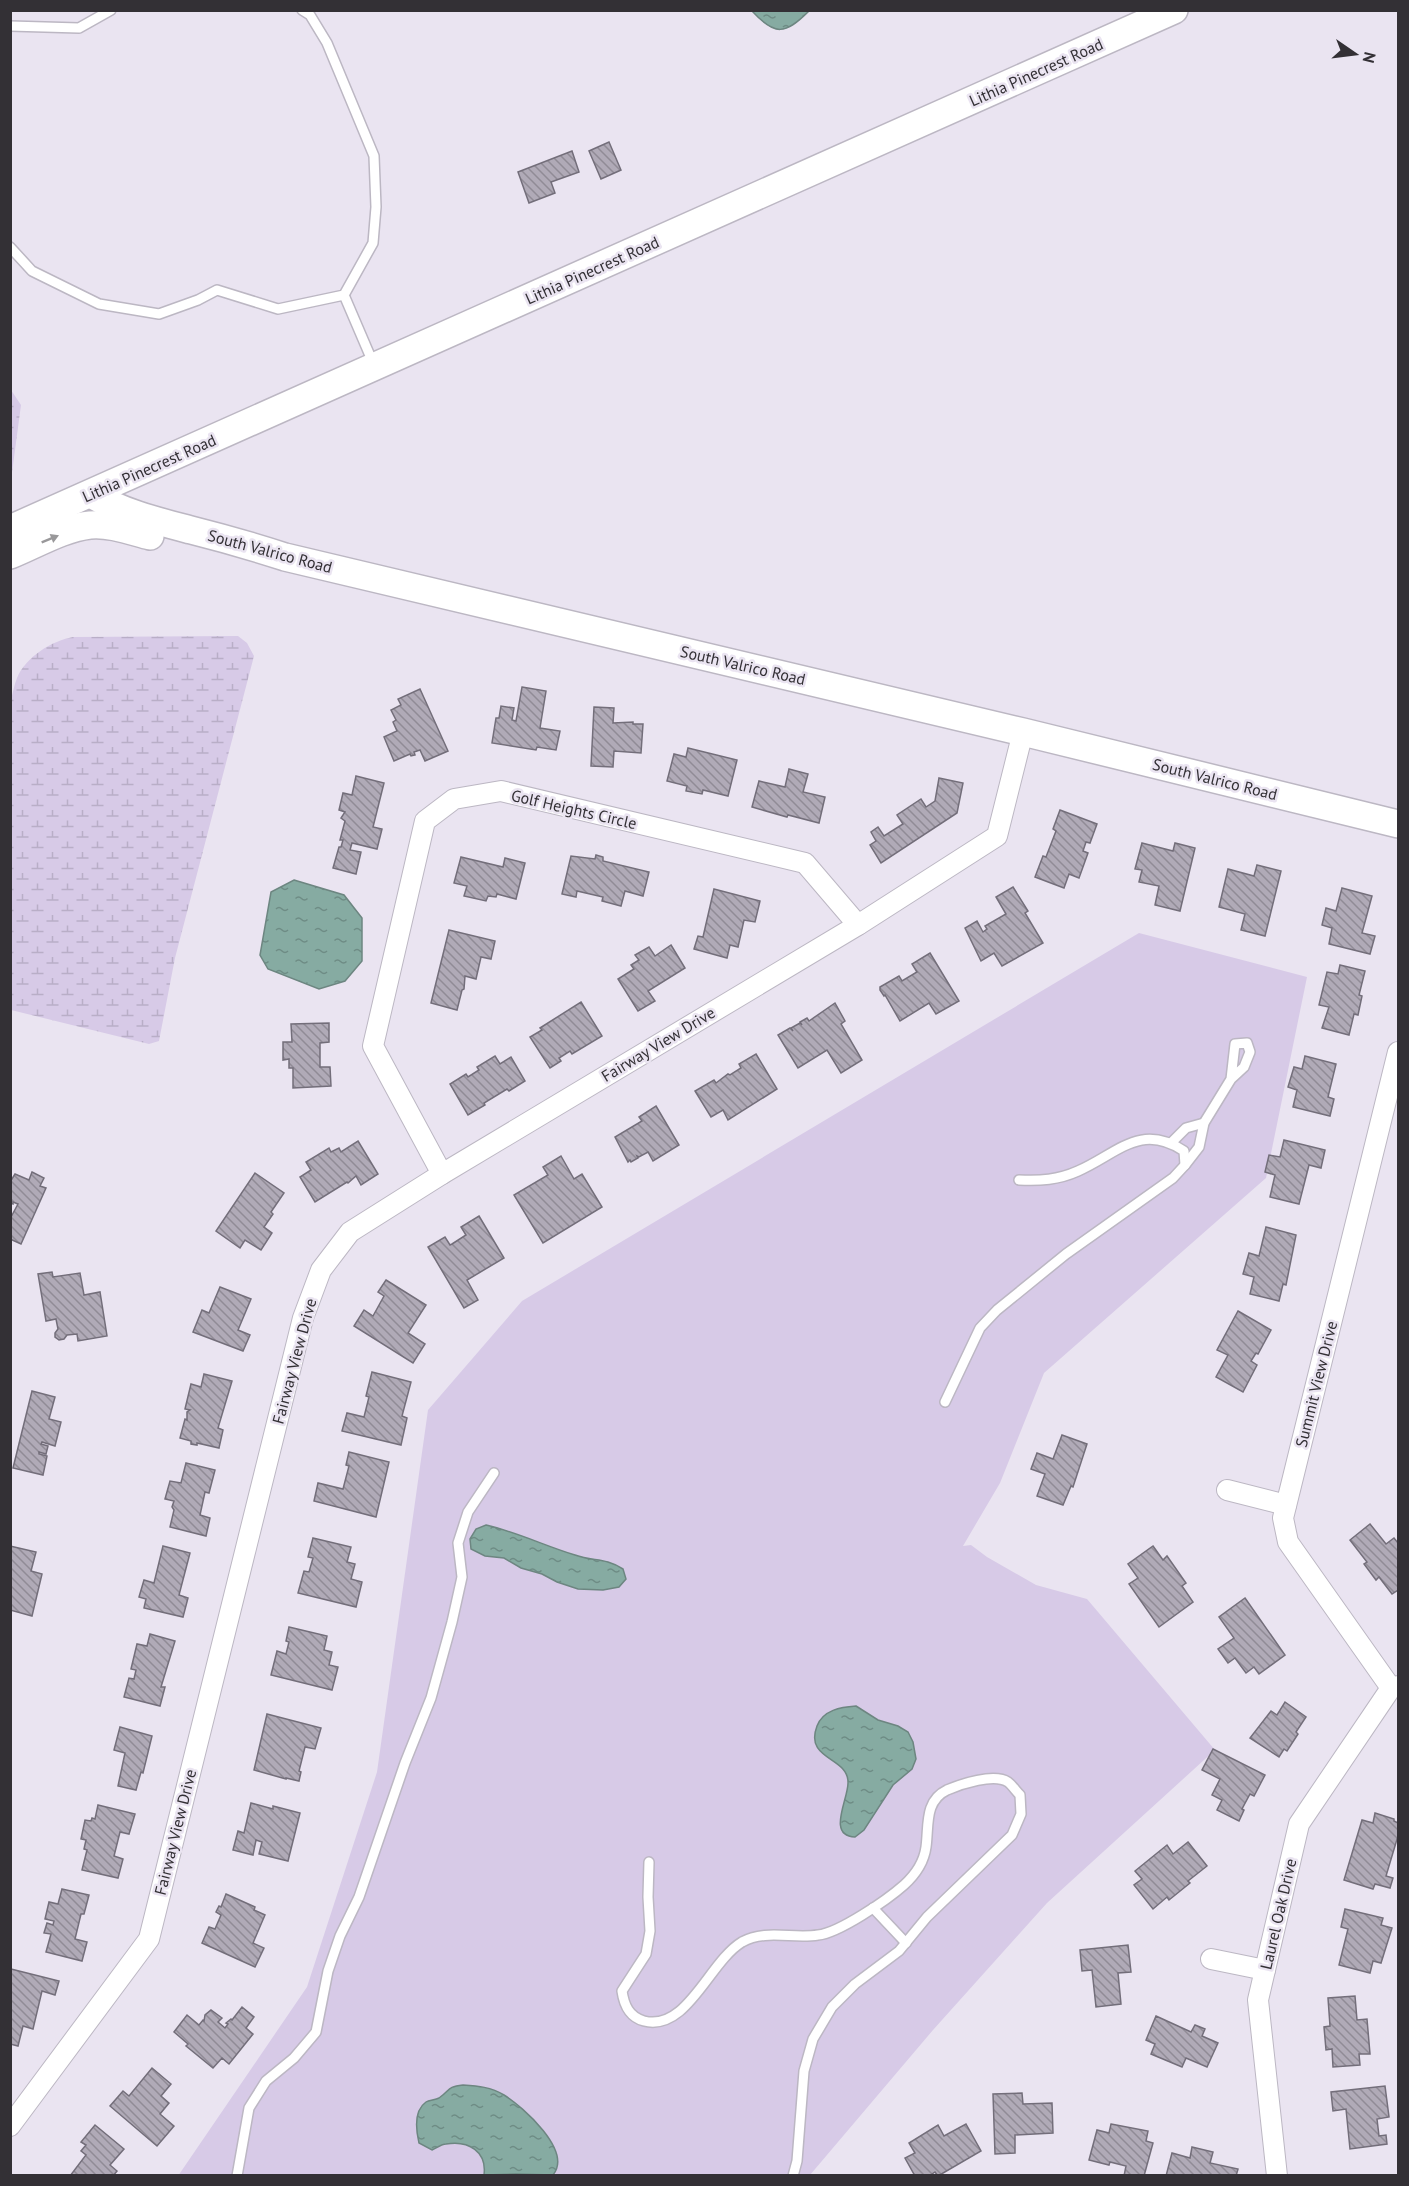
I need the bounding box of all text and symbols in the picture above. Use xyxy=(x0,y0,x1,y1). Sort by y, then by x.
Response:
north arrow xyxy=(1325,24,1385,84)
street label: Lithia Pinecrest Road xyxy=(966,34,1106,110)
text: N xyxy=(1359,50,1381,65)
street label: Lithia Pinecrest Road xyxy=(522,232,662,308)
street label: Lithia Pinecrest Road xyxy=(79,430,219,506)
street label: South Valrico Road xyxy=(206,525,334,577)
one-way arrow xyxy=(41,534,59,544)
street label: South Valrico Road xyxy=(678,641,808,689)
street label: South Valrico Road xyxy=(1151,754,1279,804)
street label: Golf Heights Circle xyxy=(509,785,639,833)
street label: Fairway View Drive xyxy=(598,1002,718,1086)
street label: Fairway View Drive xyxy=(268,1296,320,1426)
street label: Summit View Drive xyxy=(1291,1319,1341,1449)
street label: Fairway View Drive xyxy=(150,1767,200,1897)
street label: Laurel Oak Drive xyxy=(1256,1857,1300,1971)

